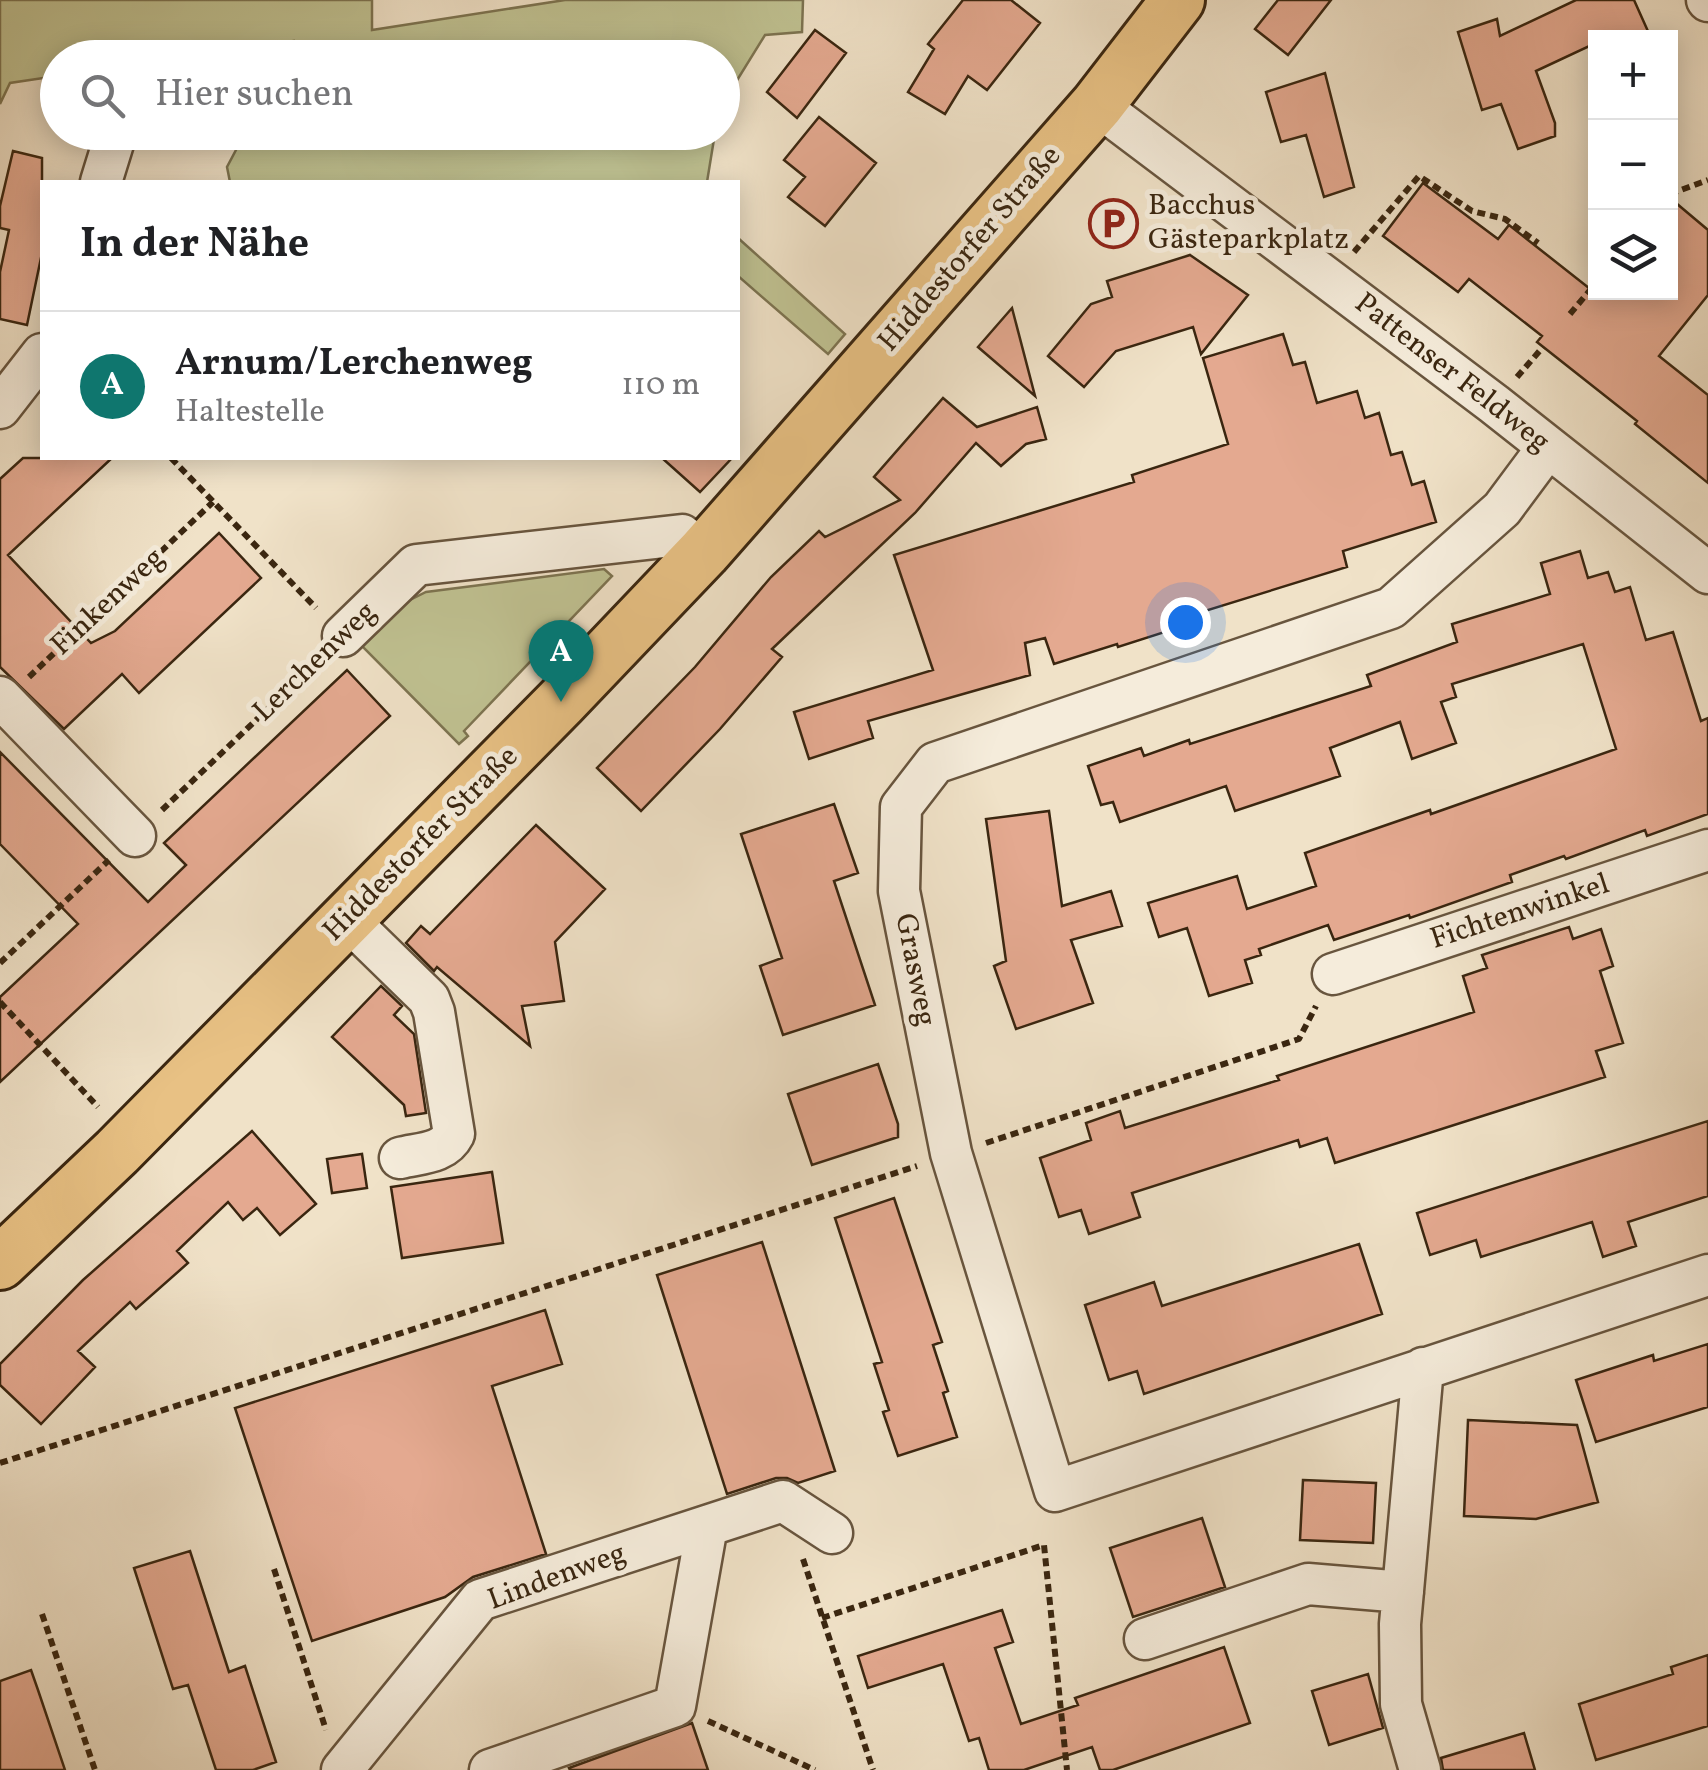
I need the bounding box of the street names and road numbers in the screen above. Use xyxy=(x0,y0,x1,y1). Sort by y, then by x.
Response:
street label: Hiddestorfer Straße xyxy=(869,137,1071,361)
street label: Pattenser Feldweg xyxy=(1345,283,1559,463)
street label: Finkenweg xyxy=(42,538,174,666)
street label: Lerchenweg xyxy=(244,592,386,732)
street label: Hiddestorfer Straße xyxy=(314,737,528,951)
street label: Fichtenwinkel xyxy=(1425,863,1615,961)
street label: Grasweg xyxy=(883,910,947,1030)
street label: Lindenweg xyxy=(482,1533,632,1621)

